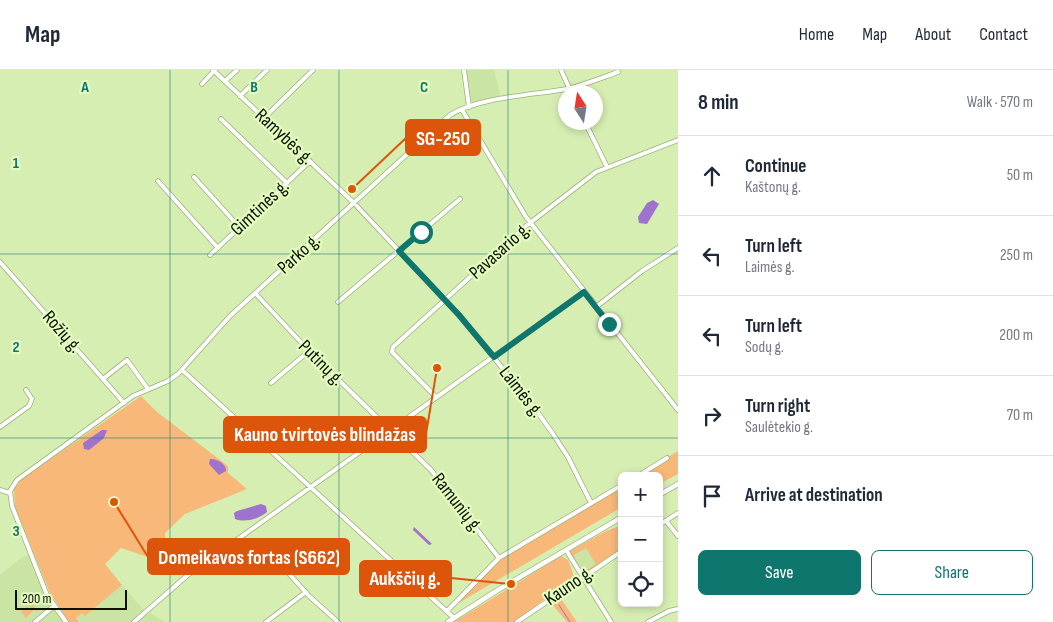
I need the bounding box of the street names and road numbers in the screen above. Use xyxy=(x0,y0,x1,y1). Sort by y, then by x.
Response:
street label: Ramybės g. xyxy=(250,104,318,170)
street label: Gimtinės g. xyxy=(226,175,294,241)
street label: Pavasario g. xyxy=(465,218,535,284)
street label: Parko g. xyxy=(273,229,325,279)
street label: Rožių g. xyxy=(37,306,87,358)
street label: Putinų g. xyxy=(293,335,349,391)
street label: Laimės g. xyxy=(494,362,548,422)
street label: Ramunių g. xyxy=(426,468,488,538)
street label: Kauno g. xyxy=(540,561,598,611)

